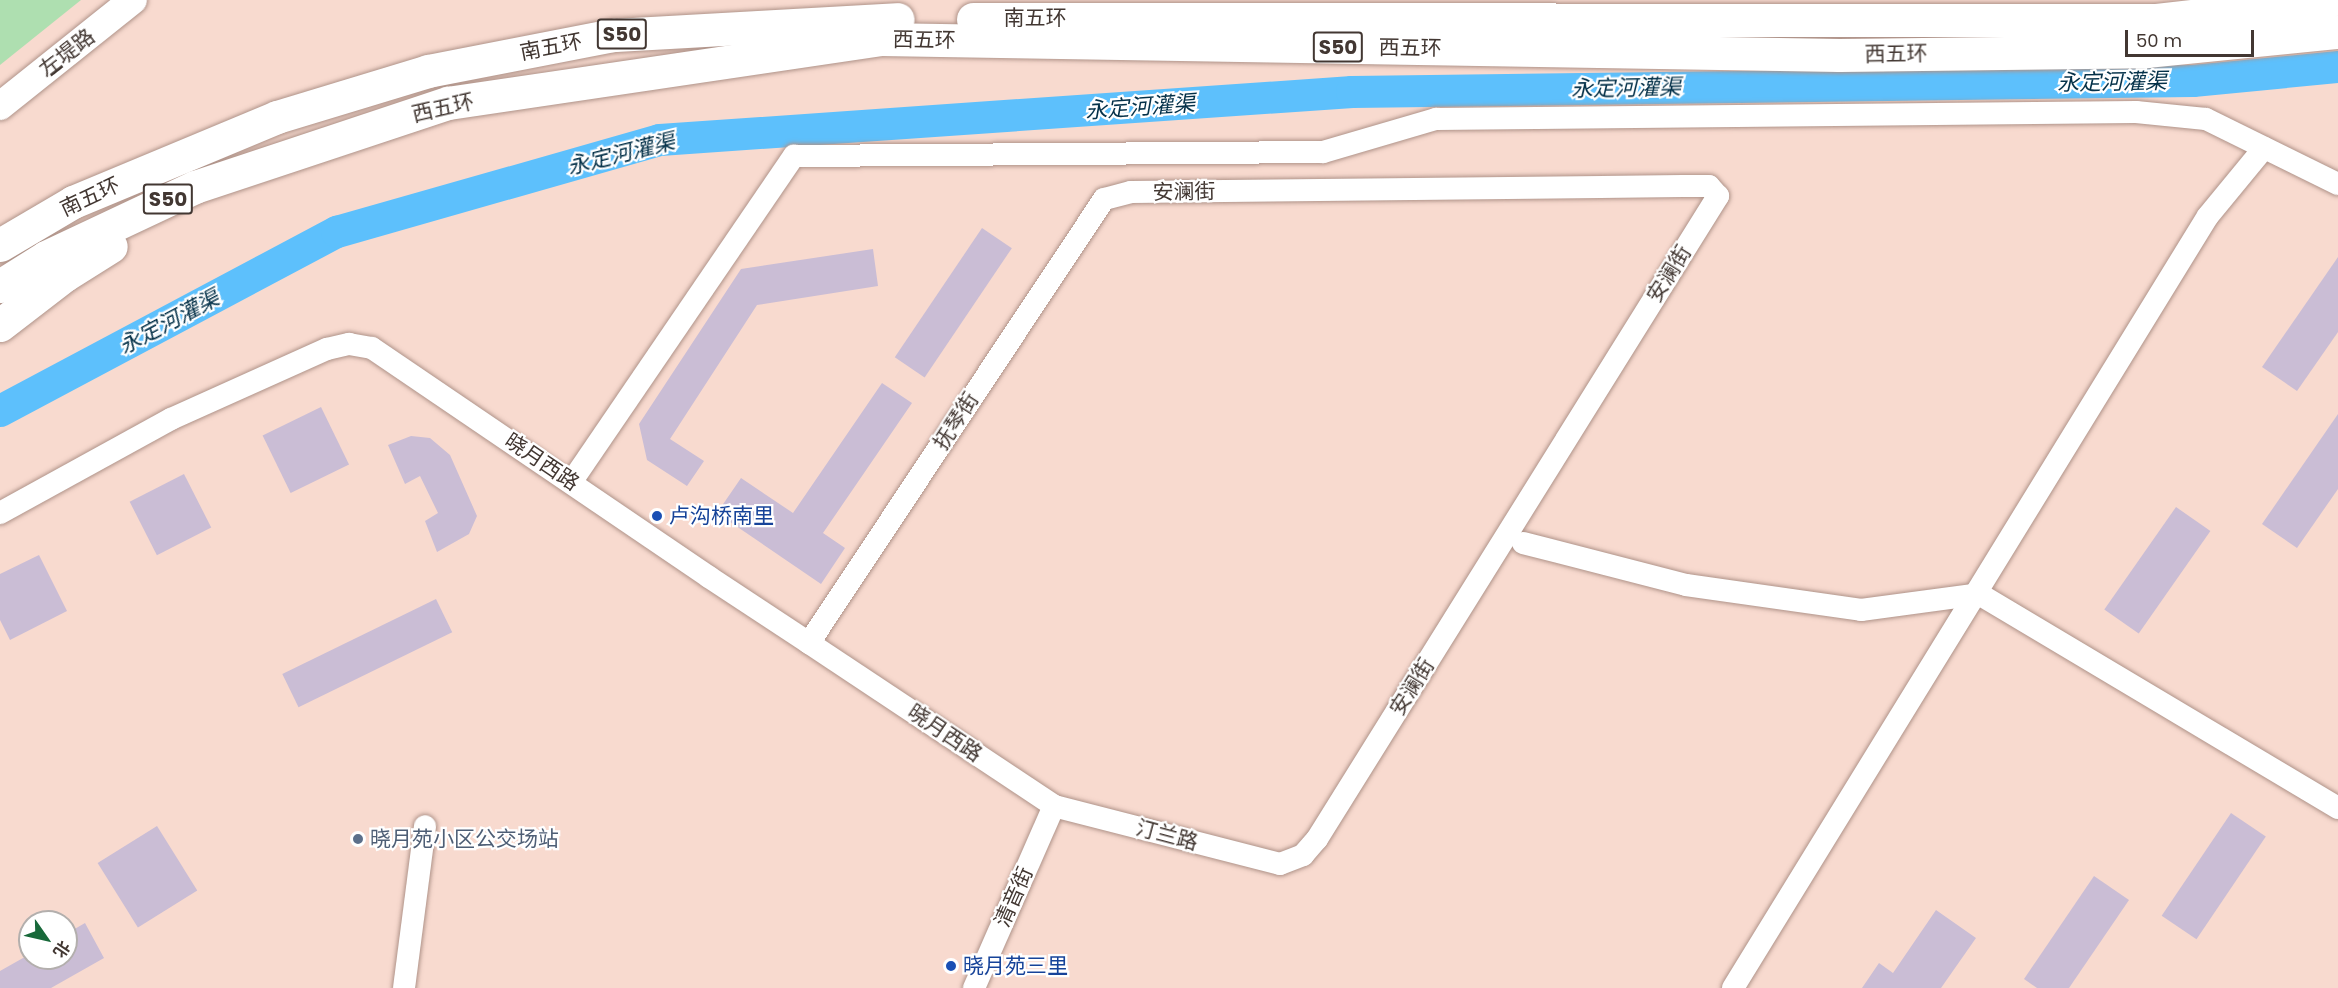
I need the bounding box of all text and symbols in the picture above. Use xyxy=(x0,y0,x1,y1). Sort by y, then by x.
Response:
street label: 南五环 xyxy=(1004,5,1066,31)
road number: S50 xyxy=(596,17,648,51)
scale bar xyxy=(2128,18,2257,56)
street label: 左堤路 xyxy=(34,24,100,82)
street label: 西五环 xyxy=(892,27,956,53)
text: 50 m xyxy=(2136,28,2182,53)
street label: 南五环 xyxy=(518,29,584,65)
road number: S50 xyxy=(1312,30,1364,64)
street label: 西五环 xyxy=(1378,35,1442,61)
street label: 西五环 xyxy=(1864,41,1928,67)
water label: 永定河灌渠 xyxy=(2057,68,2167,96)
water label: 永定河灌渠 xyxy=(1571,74,1681,102)
street label: 西五环 xyxy=(409,89,477,127)
water label: 永定河灌渠 xyxy=(1084,90,1196,124)
water label: 永定河灌渠 xyxy=(564,128,678,180)
street label: 南五环 xyxy=(56,172,124,222)
street label: 安澜街 xyxy=(1152,179,1216,205)
road number: S50 xyxy=(142,182,194,216)
street label: 安澜街 xyxy=(1642,241,1696,307)
water label: 永定河灌渠 xyxy=(114,285,224,359)
street label: 抚琴街 xyxy=(928,388,984,454)
street label: 晓月西路 xyxy=(500,428,584,496)
place label: 卢沟桥南里 xyxy=(669,503,774,529)
marker: 卢沟桥南里 xyxy=(650,509,664,523)
street label: 安澜街 xyxy=(1385,654,1439,720)
street label: 晓月西路 xyxy=(903,699,987,767)
street label: 汀兰路 xyxy=(1133,815,1201,855)
place label: 晓月苑小区公交场站 xyxy=(370,826,559,852)
marker: 晓月苑小区公交场站 xyxy=(351,832,365,846)
street label: 清音街 xyxy=(990,863,1038,931)
north arrow xyxy=(18,910,78,970)
text: 北 xyxy=(48,936,76,962)
place label: 晓月苑三里 xyxy=(963,953,1068,979)
marker: 晓月苑三里 xyxy=(944,959,958,973)

